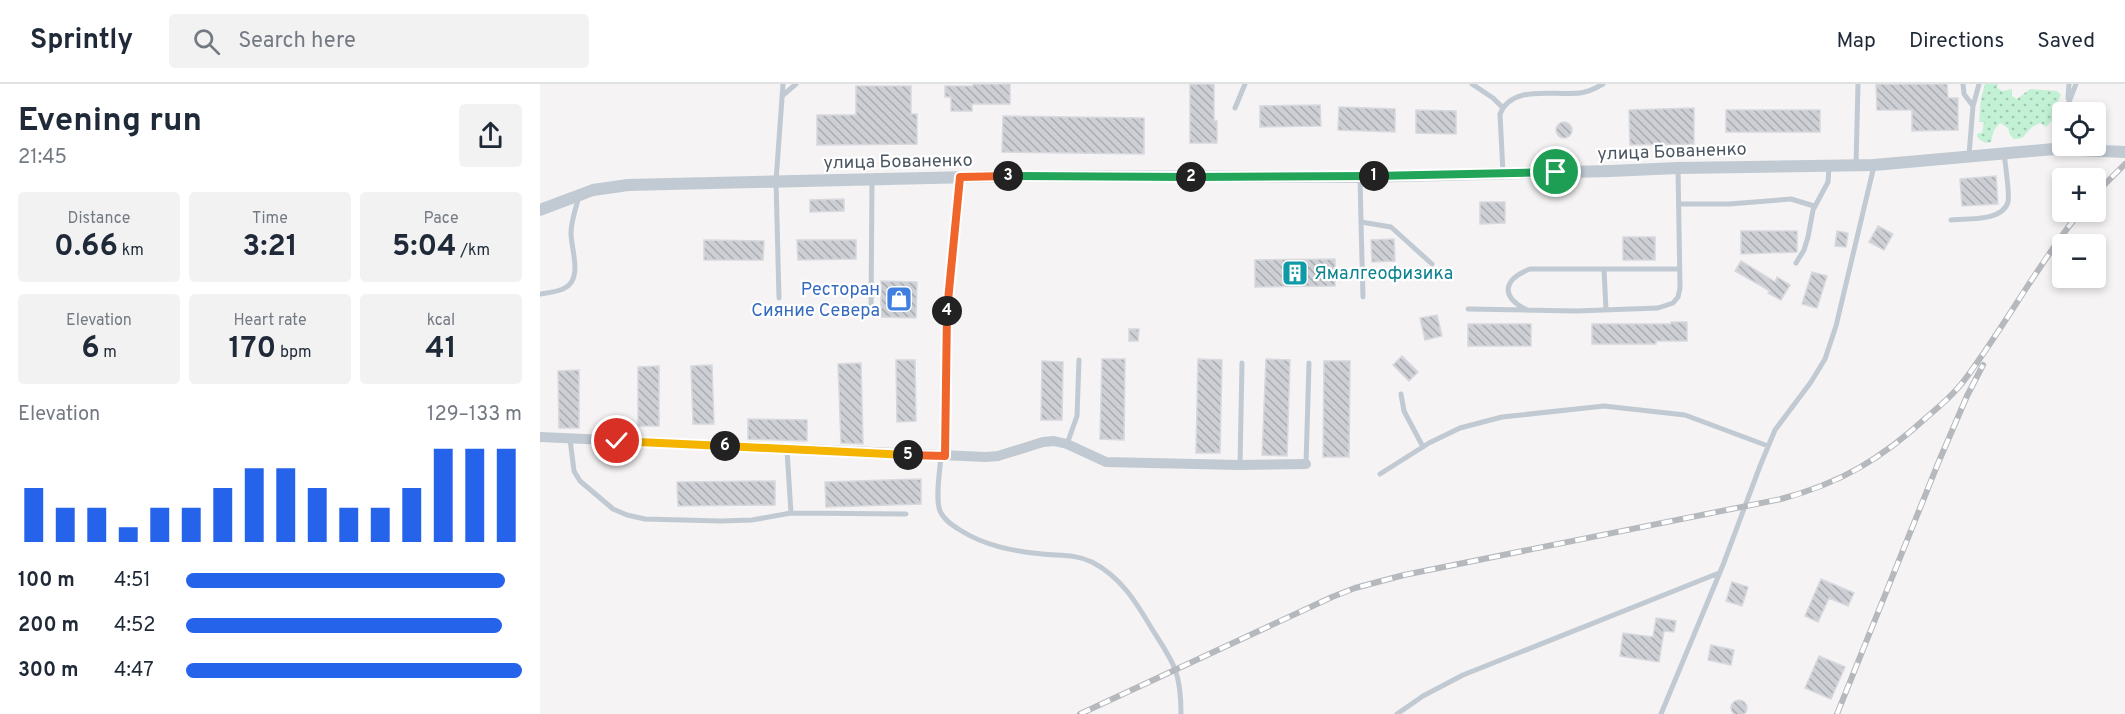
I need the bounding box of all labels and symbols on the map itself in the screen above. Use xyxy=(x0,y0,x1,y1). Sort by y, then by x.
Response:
street label: улица Бованенко xyxy=(1597,138,1747,167)
pin xyxy=(1530,146,1581,197)
street label: улица Бованенко xyxy=(823,150,973,175)
pin: 3 xyxy=(993,161,1023,191)
pin: 1 xyxy=(1359,161,1389,191)
pin: 2 xyxy=(1176,162,1206,192)
building icon: Ямалгеофизика xyxy=(1280,258,1310,288)
place label: Ямалгеофизика xyxy=(1314,263,1453,286)
place label: Ресторан Сияние Севера xyxy=(751,279,880,323)
shop icon: Ресторан Сияние Севера xyxy=(884,284,914,314)
pin: 4 xyxy=(932,296,962,326)
pin xyxy=(591,415,642,466)
pin: 6 xyxy=(710,431,740,461)
pin: 5 xyxy=(893,440,923,470)

